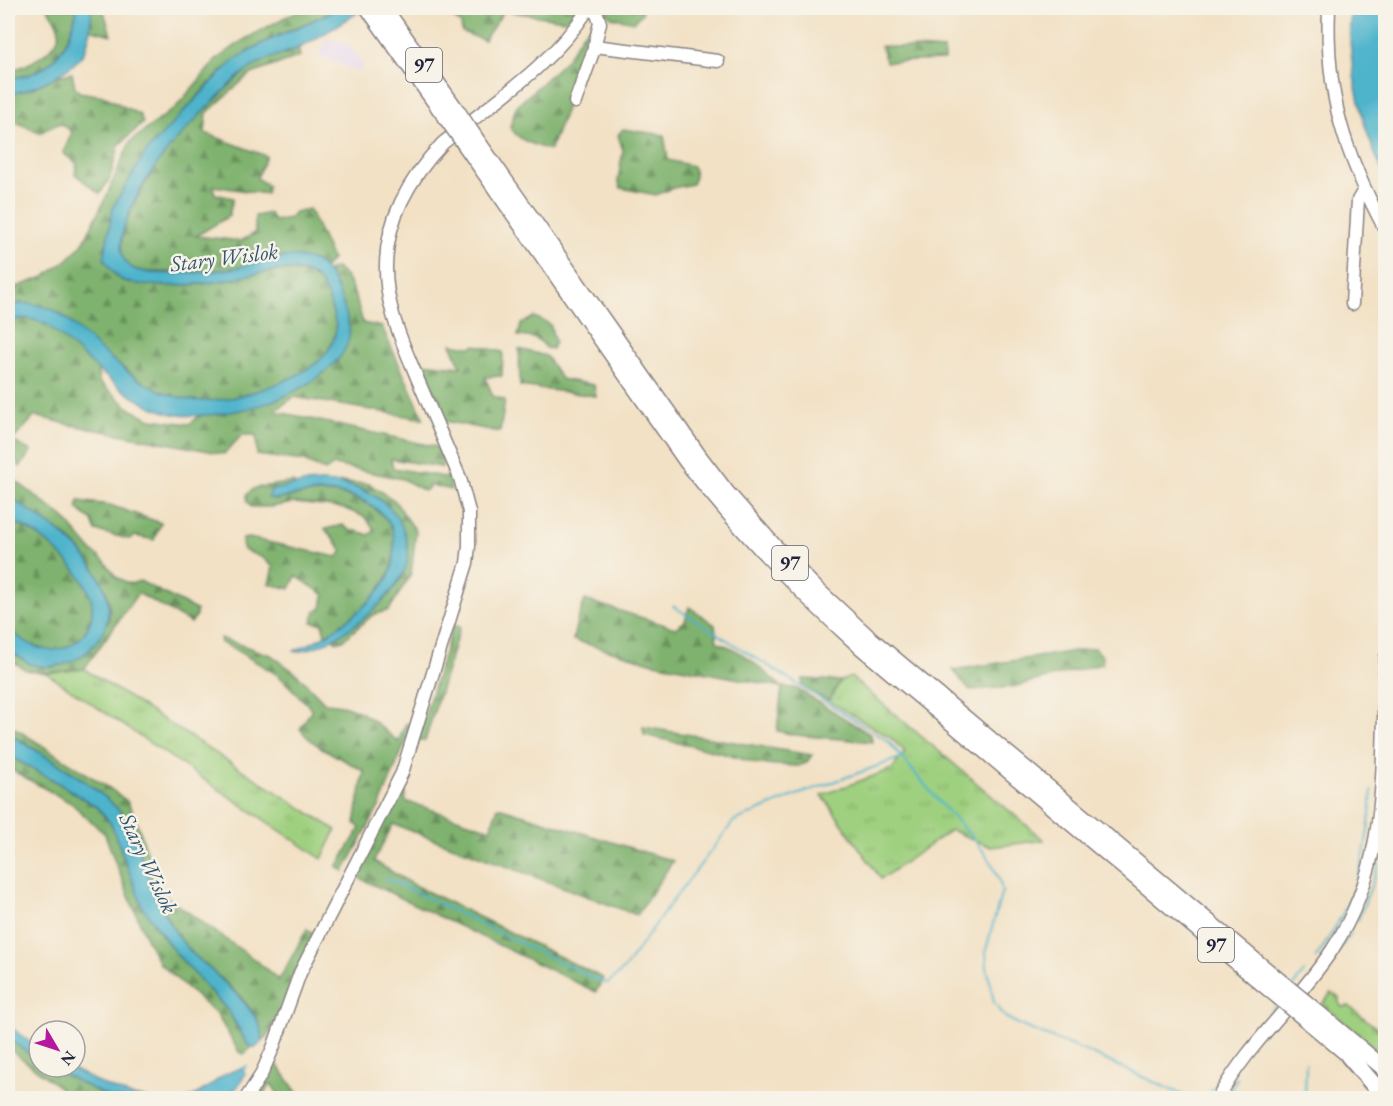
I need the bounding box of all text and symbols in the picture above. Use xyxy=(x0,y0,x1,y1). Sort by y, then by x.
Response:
road number: 97 xyxy=(406,48,442,82)
water label: Stary Wislok xyxy=(168,237,279,279)
road number: 97 xyxy=(772,546,808,580)
water label: Stary Wislok xyxy=(112,807,185,918)
road number: 97 xyxy=(1198,928,1234,962)
north arrow xyxy=(27,1019,87,1079)
text: N xyxy=(56,1046,81,1070)

